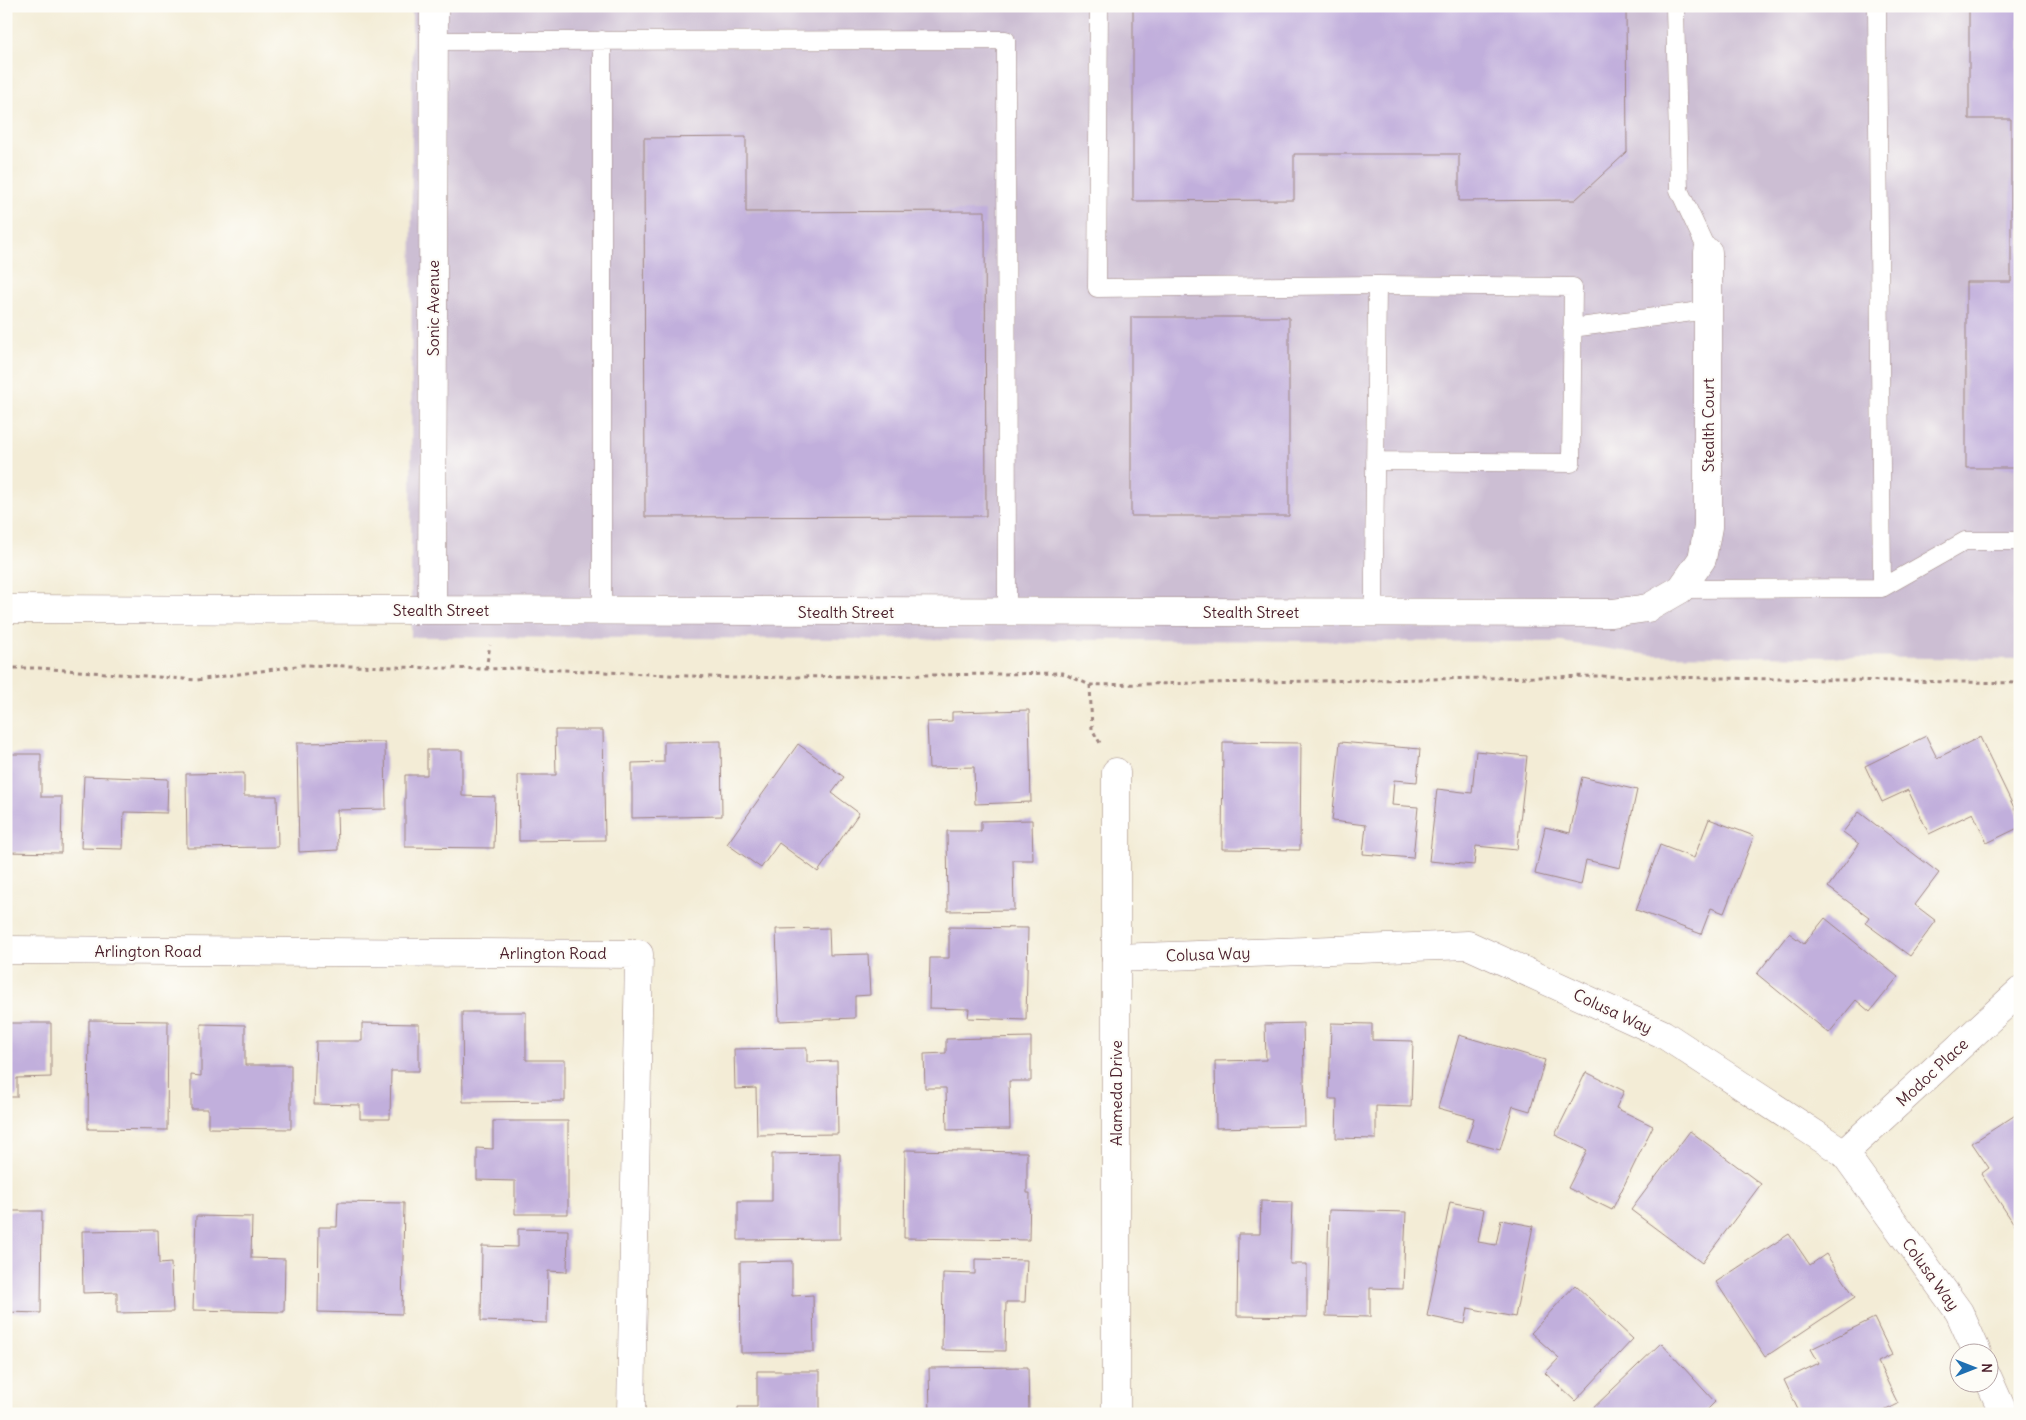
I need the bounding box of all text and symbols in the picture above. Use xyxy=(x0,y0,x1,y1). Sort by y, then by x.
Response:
street label: Sonic Avenue xyxy=(423,260,443,356)
street label: Stealth Court xyxy=(1698,377,1718,472)
street label: Stealth Street xyxy=(393,600,490,620)
street label: Stealth Street xyxy=(798,602,895,622)
street label: Stealth Street xyxy=(1203,602,1300,622)
street label: Arlington Road xyxy=(94,941,202,961)
street label: Arlington Road xyxy=(499,943,607,963)
street label: Colusa Way xyxy=(1165,943,1251,965)
street label: Colusa Way xyxy=(1570,984,1656,1038)
street label: Modoc Place xyxy=(1892,1034,1972,1110)
street label: Alameda Drive xyxy=(1106,1040,1126,1146)
street label: Colusa Way xyxy=(1898,1234,1964,1314)
north arrow xyxy=(1948,1342,1998,1392)
text: N xyxy=(1978,1363,1996,1373)

